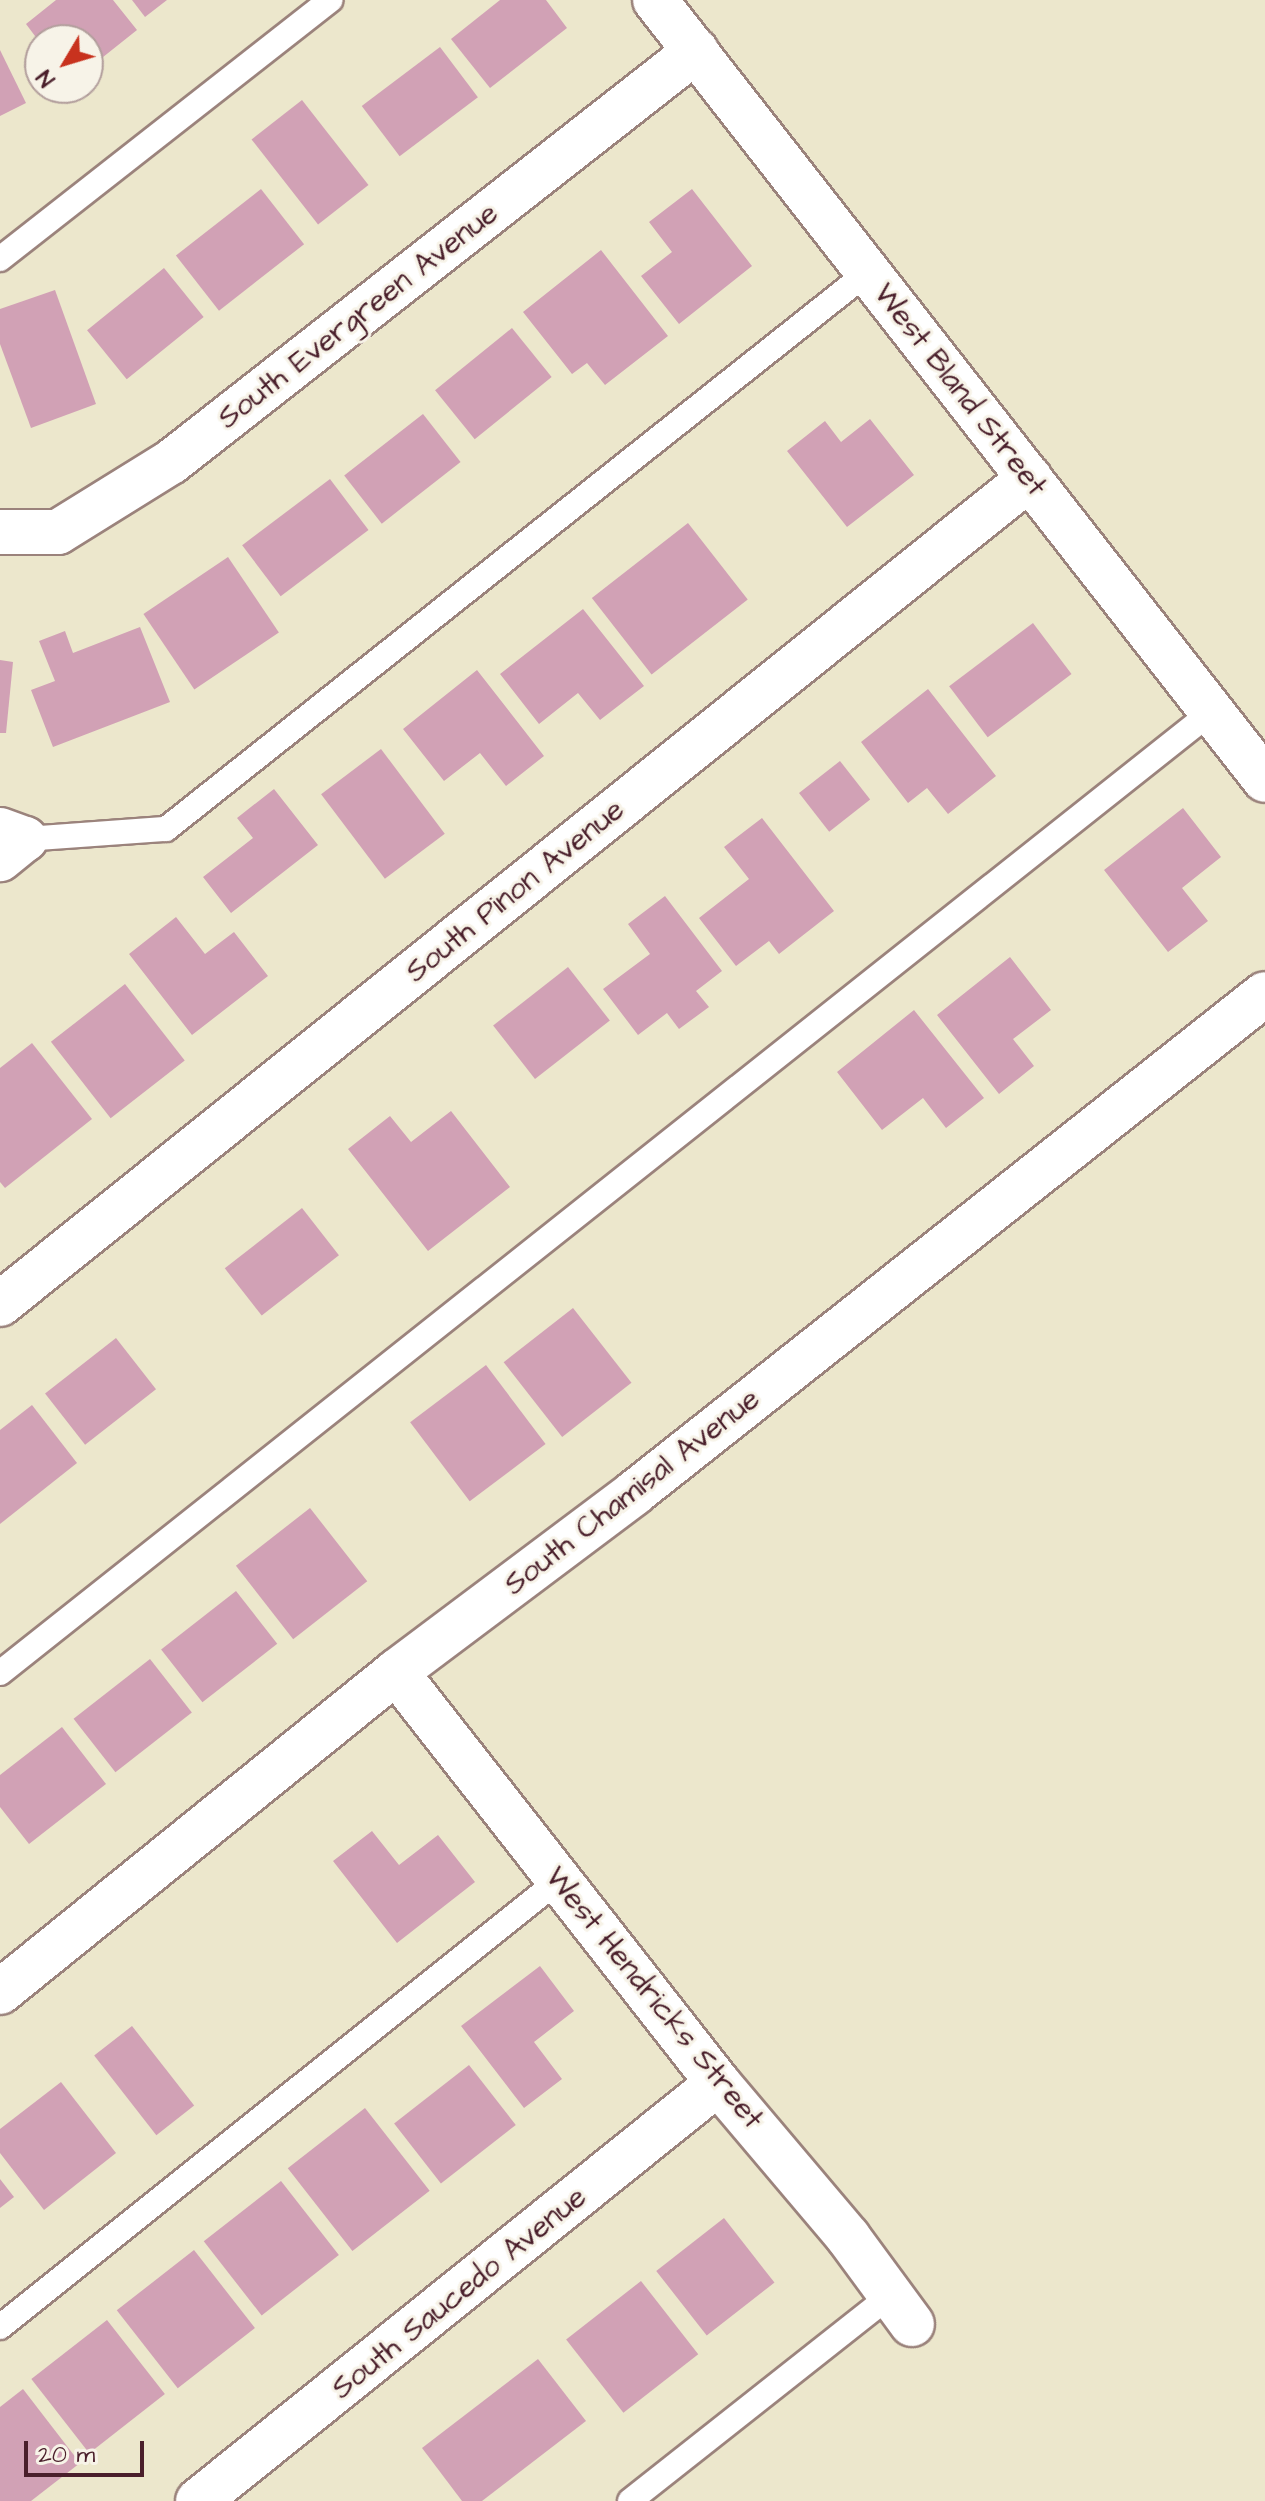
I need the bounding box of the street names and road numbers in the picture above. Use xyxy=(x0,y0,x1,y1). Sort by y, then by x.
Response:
street label: South Evergreen Avenue xyxy=(211,195,505,437)
street label: West Bland Street xyxy=(866,277,1054,503)
street label: South Pinon Avenue xyxy=(399,792,631,990)
street label: South Chamisal Avenue xyxy=(497,1381,767,1603)
street label: West Hendricks Street xyxy=(537,1860,771,2136)
street label: South Saucedo Avenue xyxy=(324,2179,594,2407)

